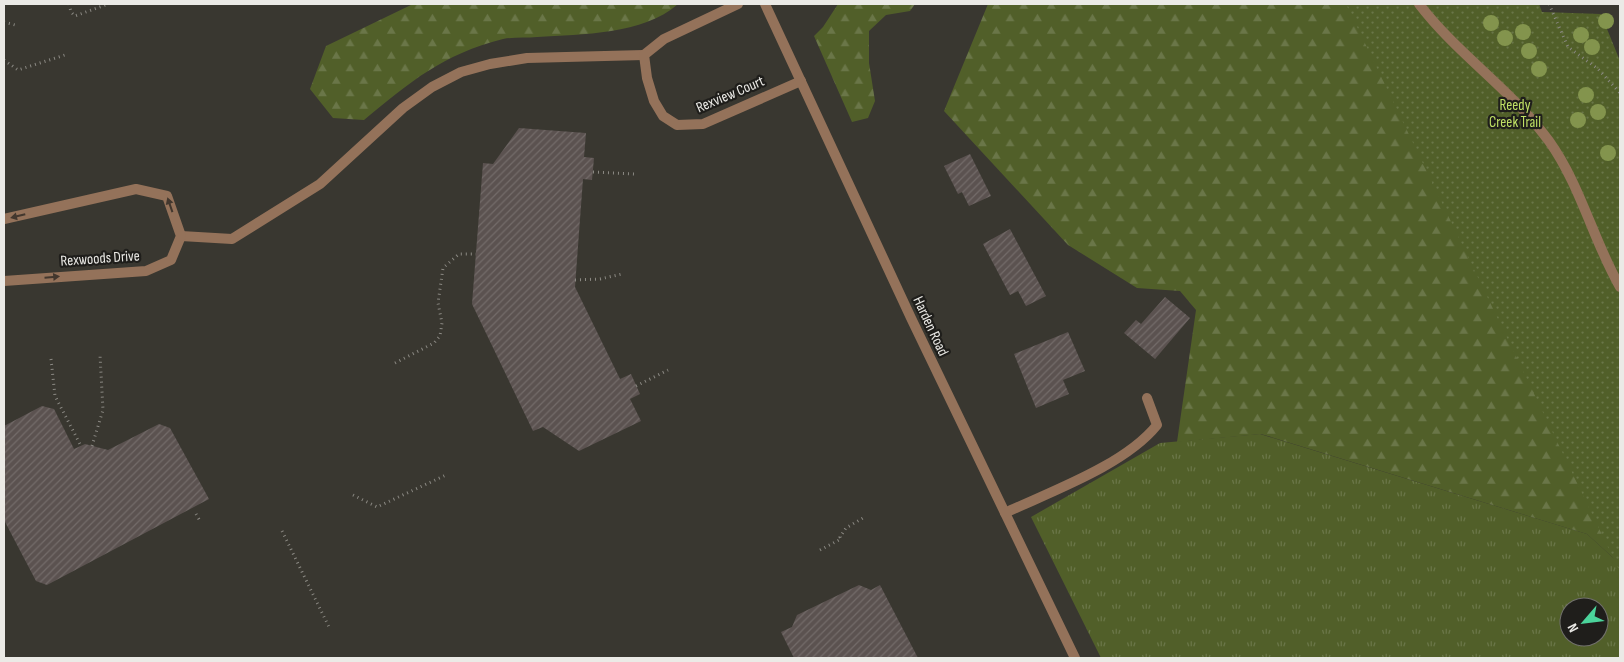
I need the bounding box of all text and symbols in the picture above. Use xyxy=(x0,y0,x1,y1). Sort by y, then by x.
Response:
street label: Rexview Court xyxy=(693,71,768,117)
park label: Reedy Creek Trail xyxy=(1489,96,1541,132)
one-way arrow xyxy=(166,198,174,213)
one-way arrow xyxy=(11,212,26,220)
street label: Rexwoods Drive xyxy=(60,246,140,271)
one-way arrow xyxy=(45,273,61,281)
street label: Harden Road xyxy=(909,293,953,359)
north arrow xyxy=(1559,597,1609,647)
text: N xyxy=(1564,621,1582,635)

